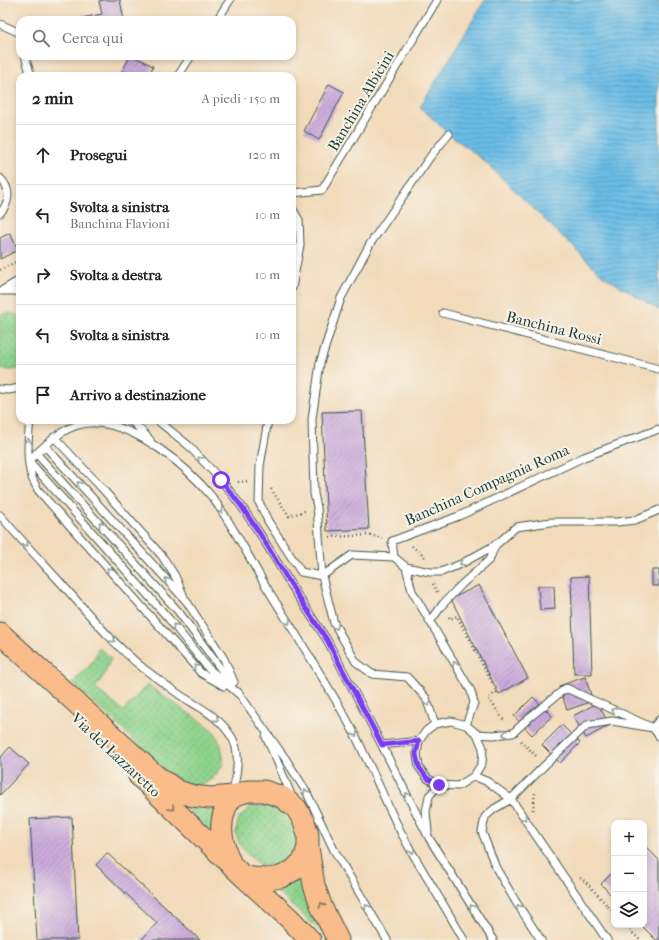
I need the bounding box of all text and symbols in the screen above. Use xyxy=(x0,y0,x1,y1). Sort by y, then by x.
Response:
search box xyxy=(16,16,296,60)
icon: search xyxy=(30,27,52,49)
text: Cerca qui xyxy=(62,29,123,47)
street label: Banchina Albicini xyxy=(324,47,398,154)
text: 2 min xyxy=(32,88,73,108)
text: A piedi · 150 m xyxy=(202,91,280,106)
icon: ahead xyxy=(32,144,54,166)
text: Prosegui xyxy=(70,146,127,164)
text: 120 m xyxy=(248,147,280,162)
text: Svolta a sinistra xyxy=(70,198,169,216)
icon: left xyxy=(32,204,54,226)
text: 10 m xyxy=(255,207,280,222)
text: Banchina Flavioni xyxy=(70,216,170,231)
icon: right xyxy=(32,264,54,286)
text: Svolta a destra xyxy=(70,266,162,284)
text: 10 m xyxy=(255,267,280,282)
street label: Banchina Rossi xyxy=(505,307,604,349)
icon: left xyxy=(32,324,54,346)
text: Svolta a sinistra xyxy=(70,326,169,344)
text: 10 m xyxy=(255,327,280,342)
icon: arrive xyxy=(32,384,54,406)
text: Arrivo a destinazione xyxy=(70,386,206,404)
one-way arrow xyxy=(24,438,33,444)
street label: Banchina Compagnia Roma xyxy=(402,440,573,529)
one-way arrow xyxy=(198,456,205,464)
route start xyxy=(212,471,230,489)
one-way arrow xyxy=(76,481,84,489)
one-way arrow xyxy=(216,507,224,514)
one-way arrow xyxy=(98,521,105,529)
one-way arrow xyxy=(21,539,28,546)
one-way arrow xyxy=(459,558,467,566)
one-way arrow xyxy=(106,567,113,575)
one-way arrow xyxy=(164,577,171,585)
one-way arrow xyxy=(284,618,291,625)
one-way arrow xyxy=(332,623,339,630)
one-way arrow xyxy=(173,624,180,631)
one-way arrow xyxy=(108,636,116,643)
one-way arrow xyxy=(452,661,459,668)
one-way arrow xyxy=(193,664,200,671)
one-way arrow xyxy=(424,701,432,708)
one-way arrow xyxy=(610,707,618,715)
street label: Via del Lazzaretto xyxy=(67,708,165,801)
one-way arrow xyxy=(211,714,219,721)
one-way arrow xyxy=(350,730,358,738)
one-way arrow xyxy=(502,730,508,739)
route end xyxy=(430,776,448,794)
one-way arrow xyxy=(303,789,310,796)
one-way arrow xyxy=(404,792,412,799)
one-way arrow xyxy=(168,803,175,810)
one-way arrow xyxy=(519,814,526,821)
map controls xyxy=(611,820,647,928)
button: + xyxy=(611,820,647,856)
one-way arrow xyxy=(407,847,414,854)
button: − xyxy=(611,856,647,892)
button: layers xyxy=(611,892,647,928)
one-way arrow xyxy=(318,901,326,908)
one-way arrow xyxy=(365,904,372,911)
one-way arrow xyxy=(470,904,477,911)
one-way arrow xyxy=(517,905,524,912)

